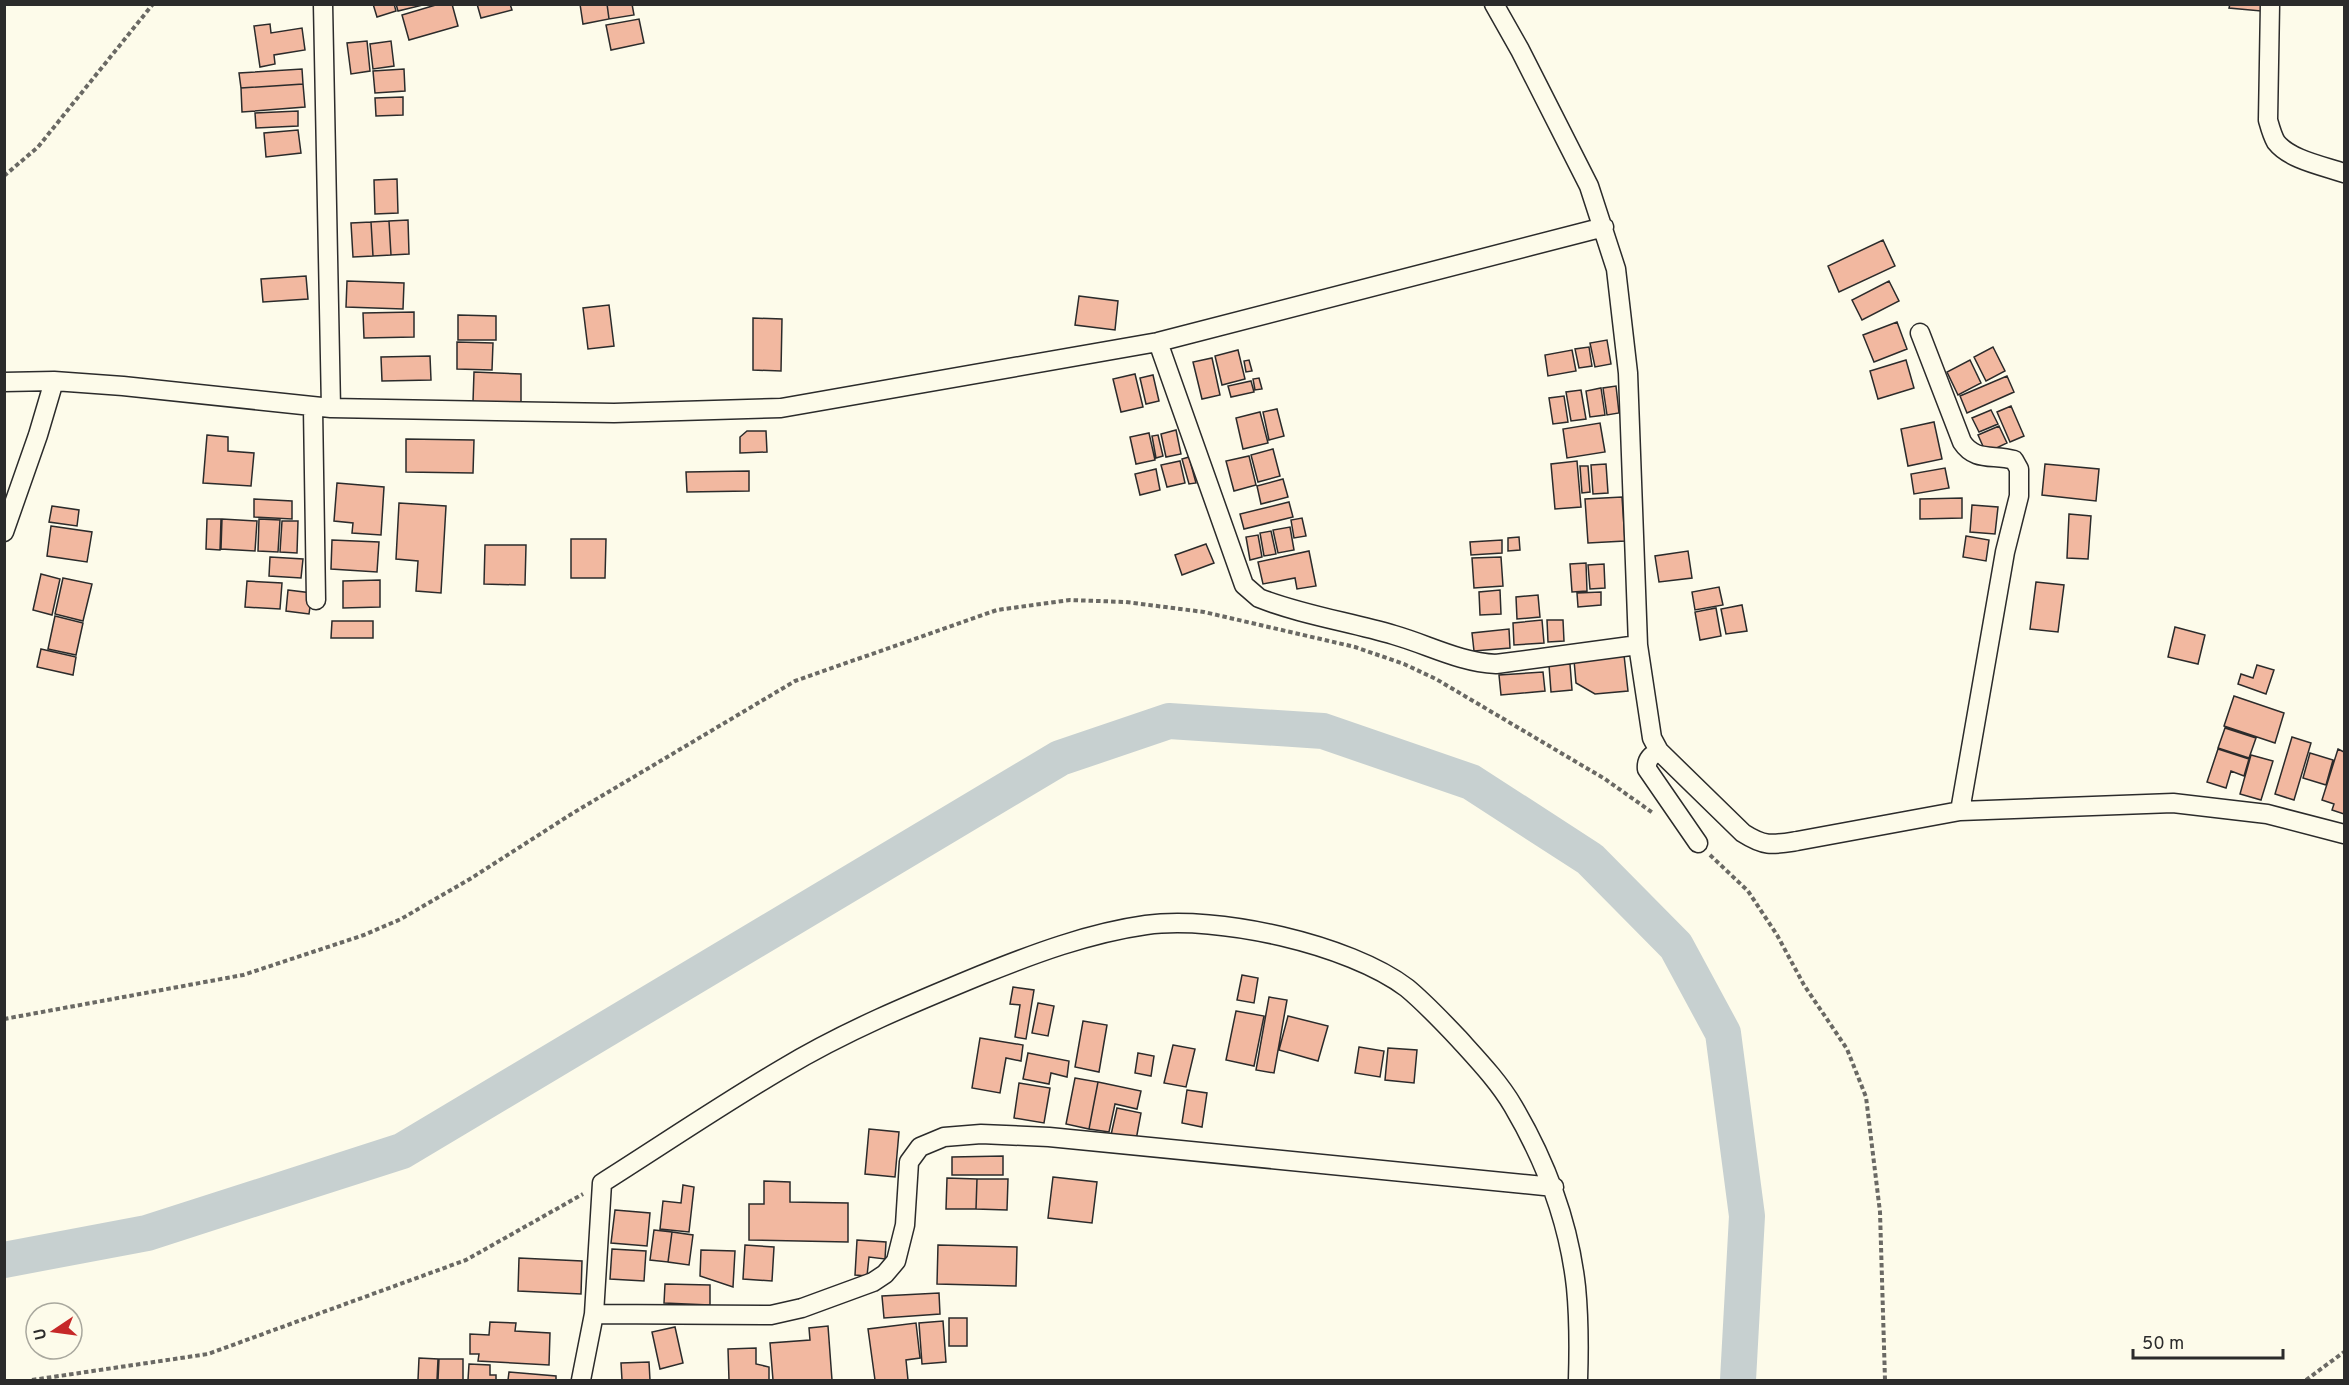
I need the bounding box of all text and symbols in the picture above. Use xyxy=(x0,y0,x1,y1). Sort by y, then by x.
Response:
north arrow xyxy=(24,1301,84,1361)
scale bar xyxy=(2133,1322,2283,1360)
text: U xyxy=(30,1326,52,1342)
text: 50 m xyxy=(2142,1333,2184,1356)

